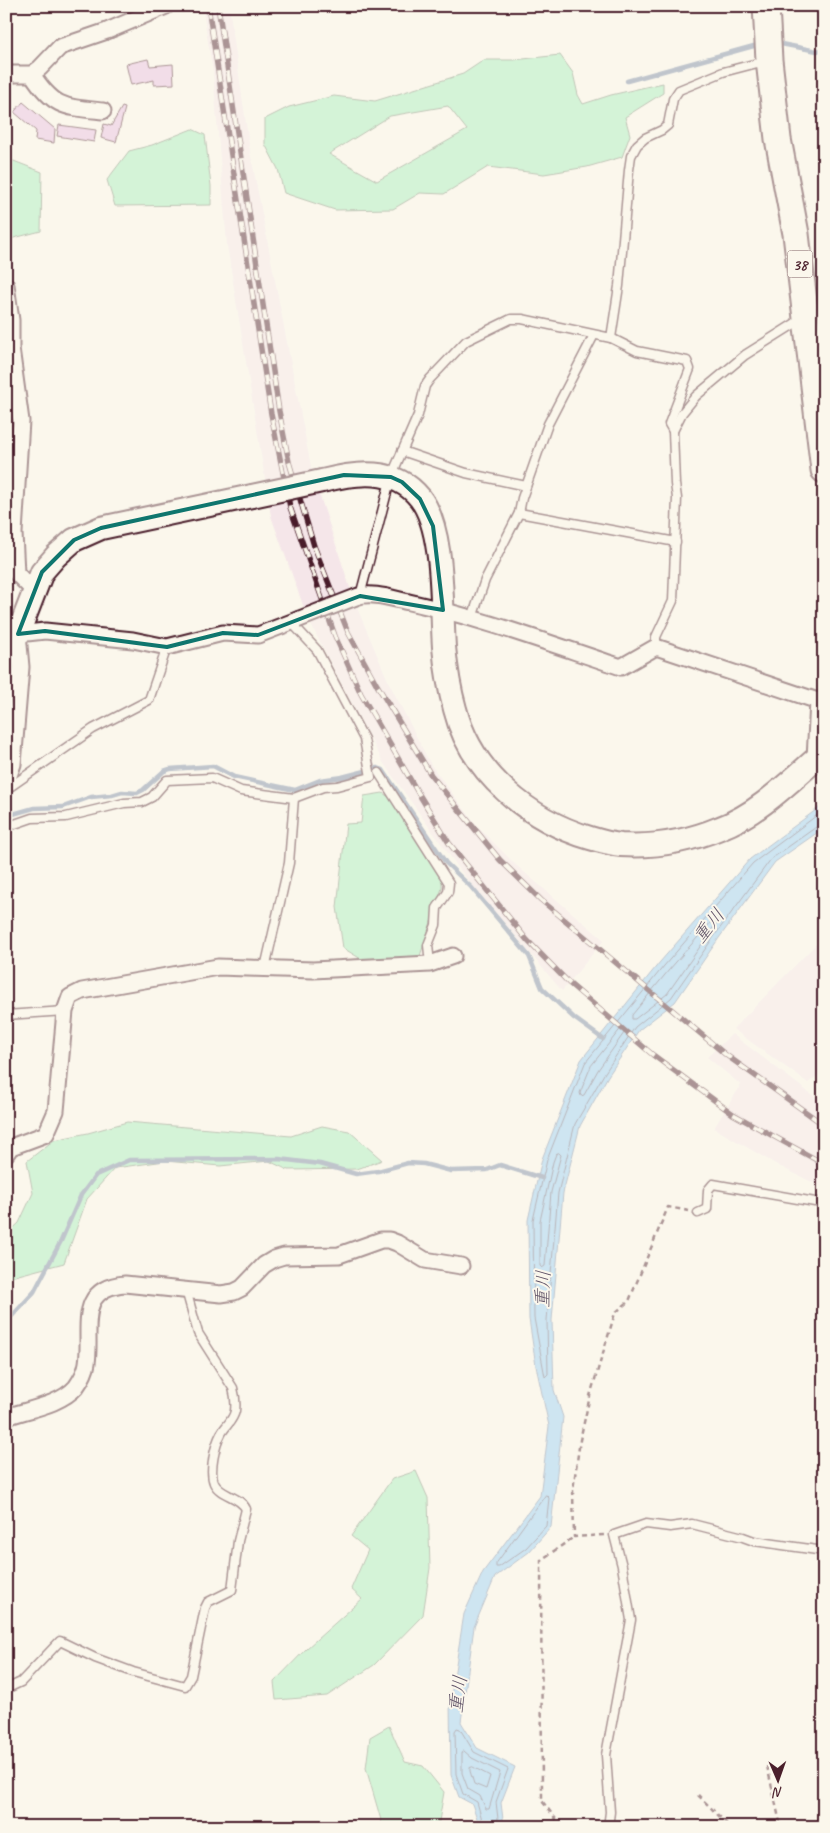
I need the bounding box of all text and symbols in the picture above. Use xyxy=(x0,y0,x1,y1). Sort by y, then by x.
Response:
road number: 38 xyxy=(788,250,812,278)
water label: 重川 xyxy=(687,903,730,948)
water label: 重川 xyxy=(530,1270,556,1308)
water label: 重川 xyxy=(443,1674,473,1715)
north arrow xyxy=(752,1756,802,1806)
text: N xyxy=(771,1784,783,1801)

